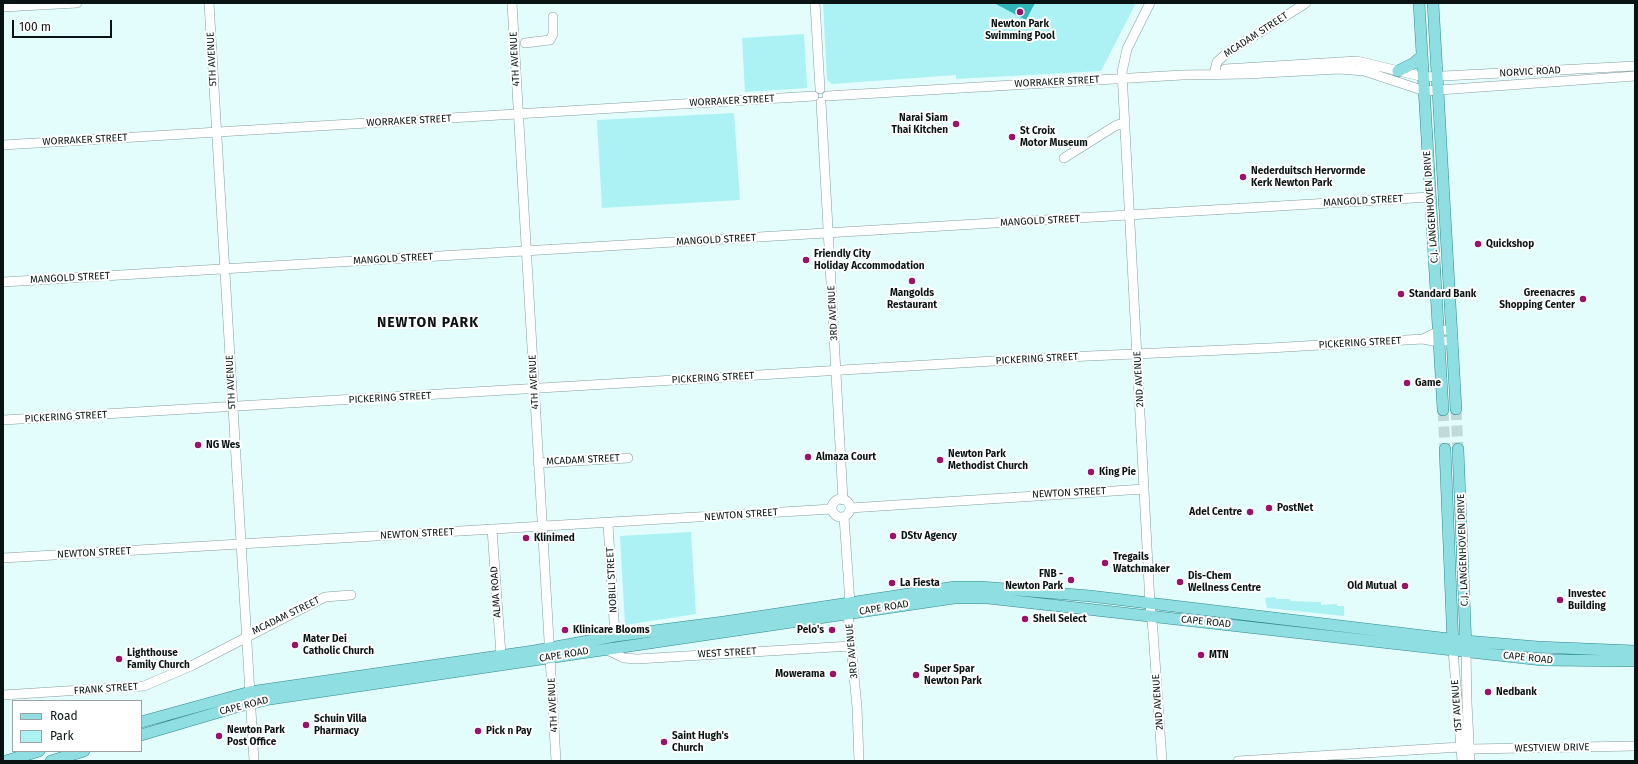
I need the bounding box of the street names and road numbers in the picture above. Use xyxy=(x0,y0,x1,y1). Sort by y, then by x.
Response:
street label: MCADAM STREET xyxy=(1222,10,1290,60)
street label: 5TH AVENUE xyxy=(205,31,219,87)
street label: 4TH AVENUE xyxy=(508,31,522,87)
street label: NORVIC ROAD xyxy=(1499,64,1561,80)
street label: WORRAKER STREET xyxy=(1014,74,1100,90)
street label: WORRAKER STREET xyxy=(689,93,775,109)
street label: WORRAKER STREET xyxy=(366,113,452,129)
street label: WORRAKER STREET xyxy=(42,132,128,148)
street label: C.J. LANGENHOVEN DRIVE xyxy=(1421,150,1441,264)
street label: MANGOLD STREET xyxy=(1323,193,1403,209)
street label: MANGOLD STREET xyxy=(1000,213,1080,229)
street label: MANGOLD STREET xyxy=(676,232,756,248)
street label: MANGOLD STREET xyxy=(353,251,433,267)
street label: MANGOLD STREET xyxy=(30,270,110,286)
street label: 3RD AVENUE xyxy=(826,285,840,341)
street label: PICKERING STREET xyxy=(1318,335,1402,351)
street label: PICKERING STREET xyxy=(995,351,1079,367)
street label: 2ND AVENUE xyxy=(1132,351,1146,407)
street label: 5TH AVENUE xyxy=(224,354,238,410)
street label: 4TH AVENUE xyxy=(527,354,541,410)
street label: PICKERING STREET xyxy=(671,370,755,386)
street label: PICKERING STREET xyxy=(348,390,432,406)
street label: PICKERING STREET xyxy=(24,409,108,425)
street label: MCADAM STREET xyxy=(546,452,620,468)
street label: NEWTON STREET xyxy=(1032,485,1106,501)
street label: C.J. LANGENHOVEN DRIVE xyxy=(1455,494,1471,606)
street label: NEWTON STREET xyxy=(704,506,778,524)
street label: NEWTON STREET xyxy=(380,526,454,542)
street label: NEWTON STREET xyxy=(57,545,131,561)
street label: NOBILI STREET xyxy=(604,547,620,613)
street label: ALMA ROAD xyxy=(488,566,504,618)
street label: MCADAM STREET xyxy=(250,594,322,638)
street label: CAPE ROAD xyxy=(858,598,910,618)
street label: CAPE ROAD xyxy=(1180,613,1232,631)
street label: 3RD AVENUE xyxy=(844,623,860,679)
street label: CAPE ROAD xyxy=(538,645,590,665)
street label: WEST STREET xyxy=(697,645,757,661)
street label: CAPE ROAD xyxy=(1502,649,1554,667)
street label: 2ND AVENUE xyxy=(1150,674,1166,730)
street label: 4TH AVENUE xyxy=(546,677,560,733)
street label: 1ST AVENUE xyxy=(1449,679,1465,733)
street label: FRANK STREET xyxy=(73,681,139,697)
street label: CAPE ROAD xyxy=(218,694,270,718)
street label: WESTVIEW DRIVE xyxy=(1514,741,1590,755)

